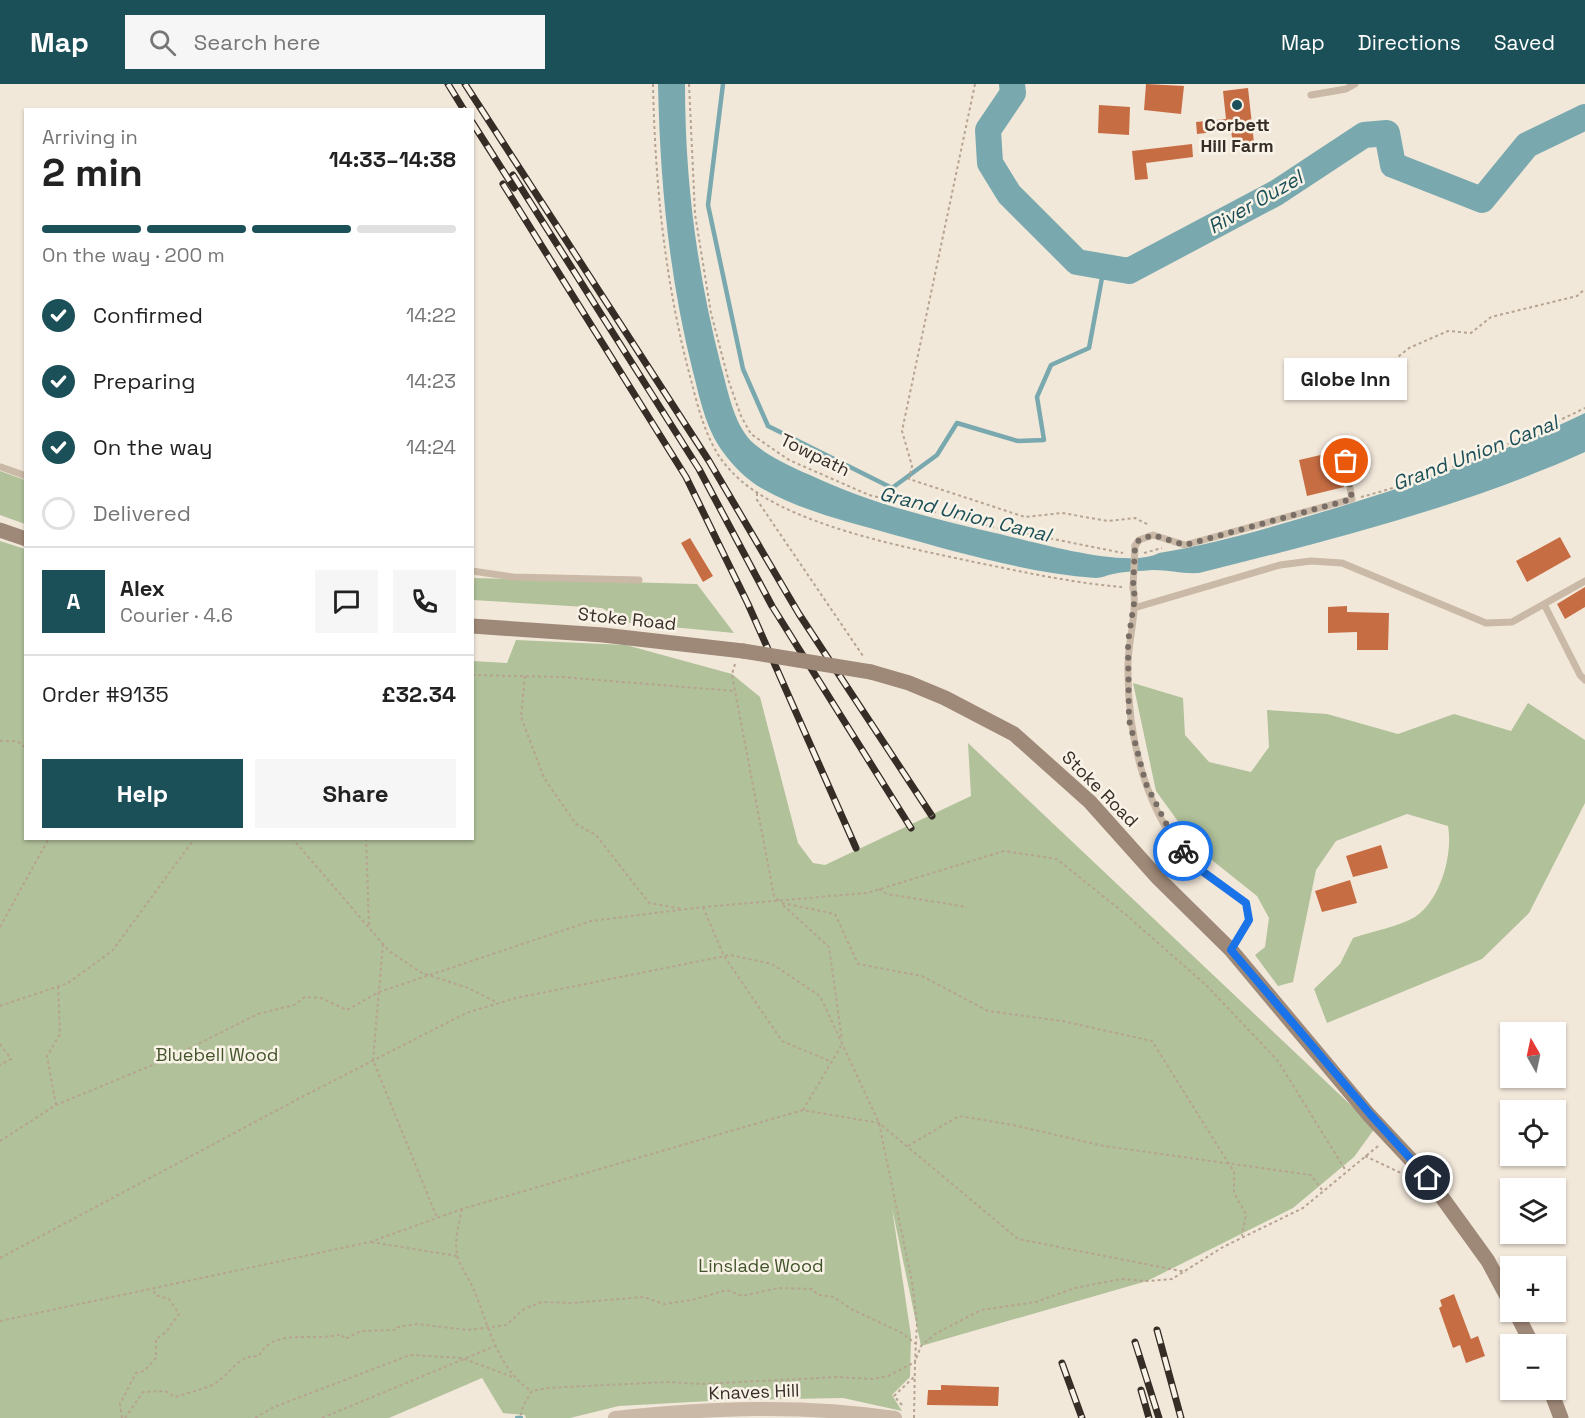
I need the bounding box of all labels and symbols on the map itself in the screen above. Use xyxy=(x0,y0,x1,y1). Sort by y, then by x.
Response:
marker: Corbett Hill Farm xyxy=(1230,98,1244,112)
place label: Corbett Hill Farm xyxy=(1200,113,1274,157)
water label: River Ouzel xyxy=(1203,163,1309,239)
callout: Globe Inn xyxy=(1284,359,1408,401)
water label: Grand Union Canal xyxy=(1388,409,1564,497)
street label: Towpath xyxy=(777,428,854,481)
pin xyxy=(1320,435,1371,486)
water label: Grand Union Canal xyxy=(877,480,1055,548)
street label: Stoke Road xyxy=(577,602,677,635)
street label: Stoke Road xyxy=(1057,746,1143,832)
courier xyxy=(1153,821,1213,881)
north arrow xyxy=(1500,1022,1566,1088)
park label: Bluebell Wood xyxy=(156,1043,278,1066)
pin xyxy=(1402,1152,1453,1203)
park label: Linslade Wood xyxy=(698,1254,824,1277)
street label: Knaves Hill xyxy=(708,1378,800,1405)

